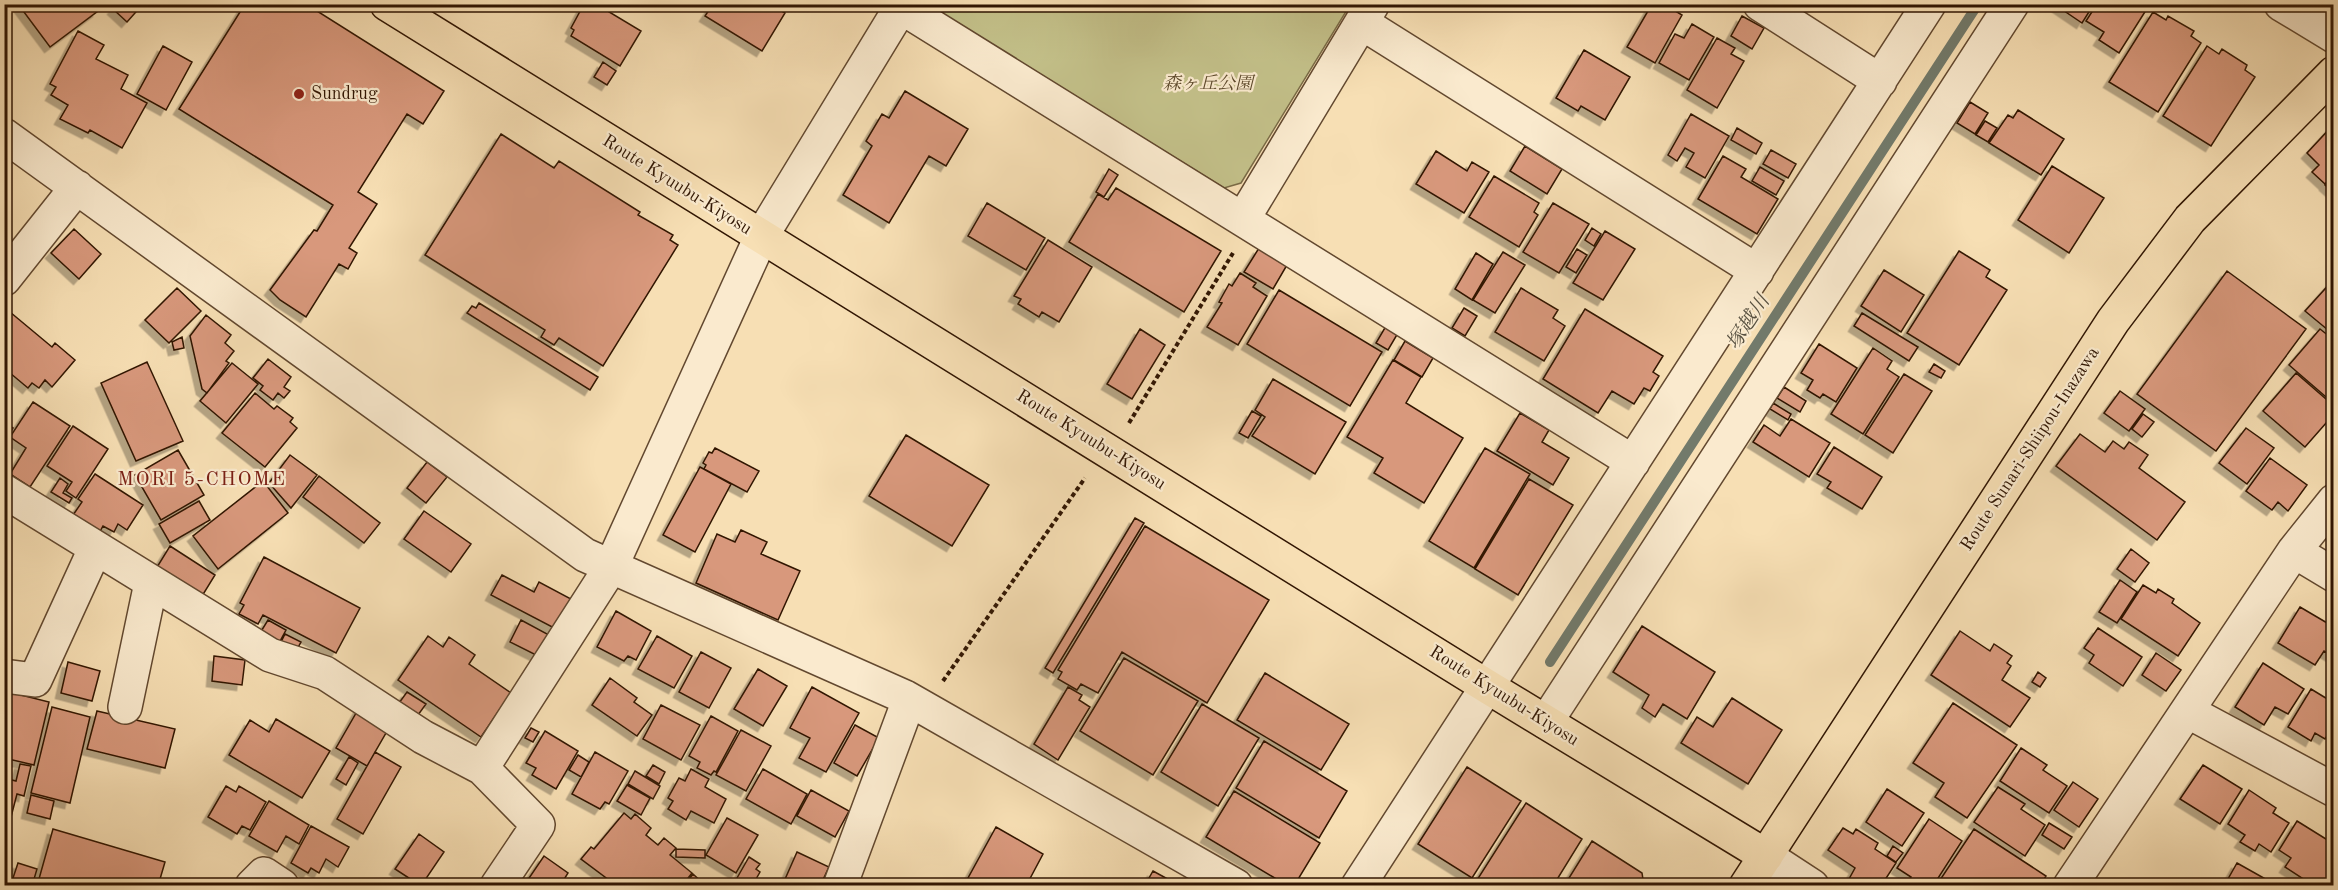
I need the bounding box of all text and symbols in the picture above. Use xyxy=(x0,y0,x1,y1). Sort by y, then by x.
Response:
park label: 森ヶ丘公園 xyxy=(1163,73,1256,93)
place label: Sundrug xyxy=(311,85,378,103)
marker: Sundrug xyxy=(292,87,306,101)
street label: Route Kyuubu-Kiyosu xyxy=(599,132,755,239)
water label: 塚越川 xyxy=(1723,290,1775,354)
street label: Route Sunari-Shiipou-Inazawa xyxy=(1957,344,2103,554)
street label: Route Kyuubu-Kiyosu xyxy=(1013,387,1169,494)
district label: MORI 5-CHOME xyxy=(117,470,287,490)
street label: Route Kyuubu-Kiyosu xyxy=(1426,643,1582,750)

